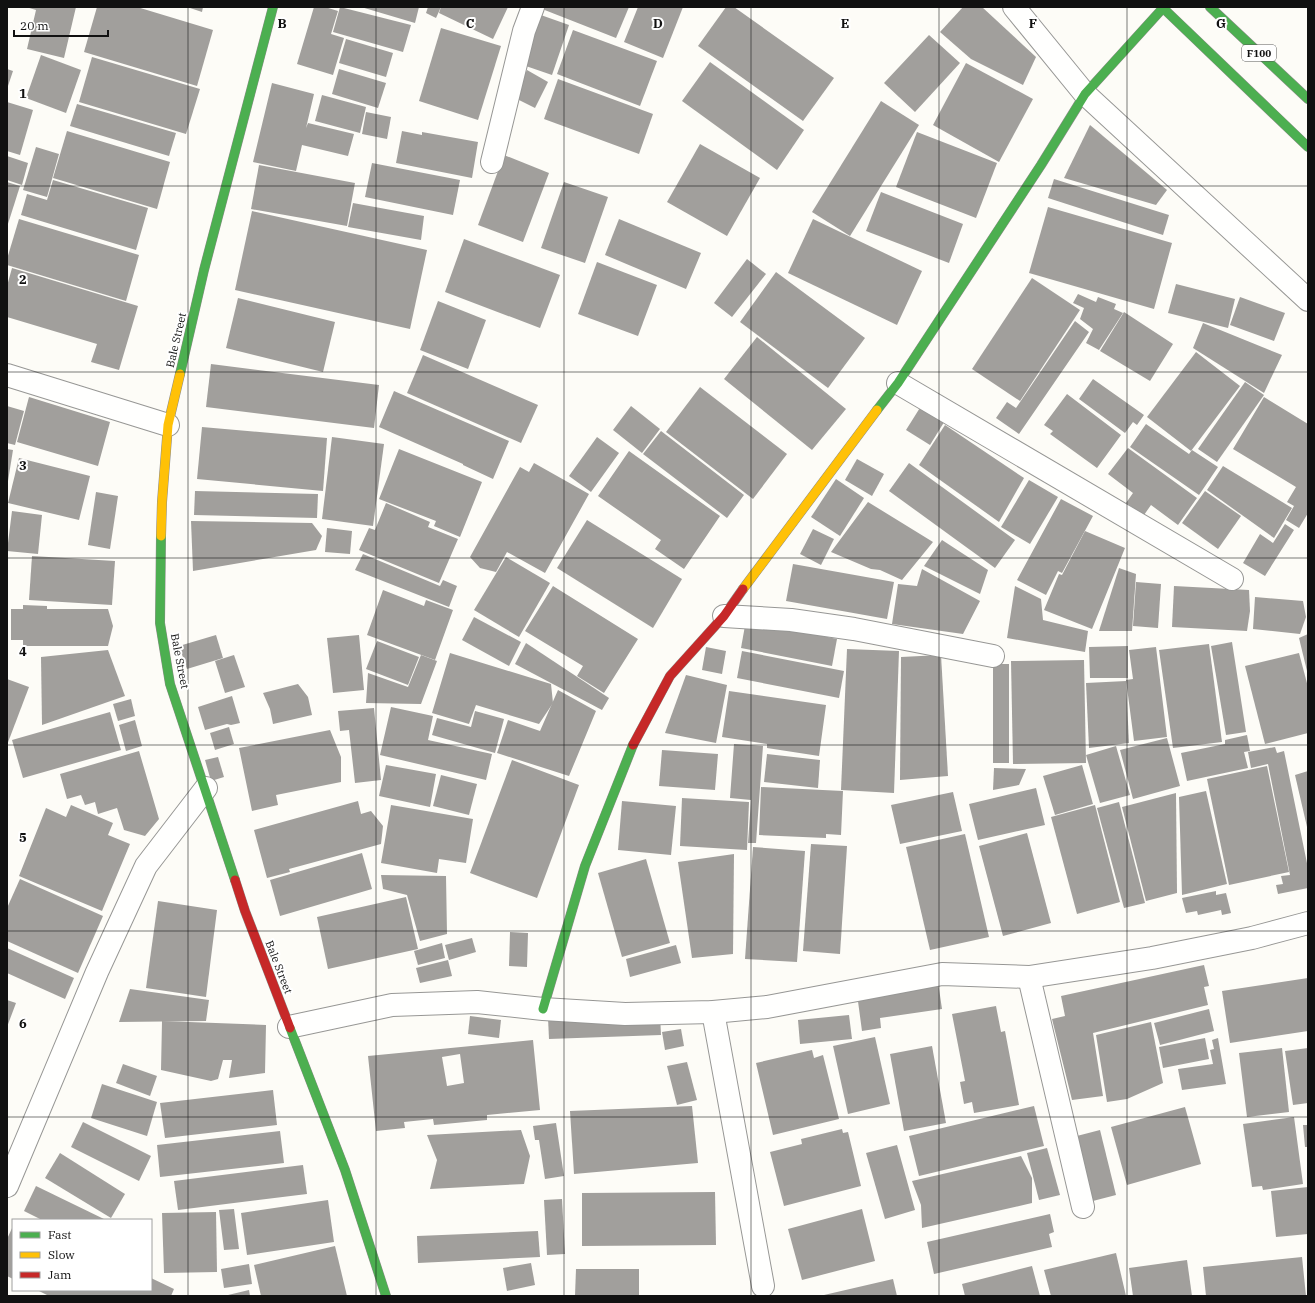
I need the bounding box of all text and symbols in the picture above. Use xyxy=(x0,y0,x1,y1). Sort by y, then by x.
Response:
scale bar xyxy=(14,12,108,38)
text: B xyxy=(277,15,287,32)
text: C xyxy=(466,15,475,32)
text: D xyxy=(653,15,663,32)
text: E xyxy=(841,15,849,32)
text: F xyxy=(1029,15,1037,32)
text: G xyxy=(1216,15,1226,32)
text: 20 m xyxy=(20,18,49,33)
road number: F100 xyxy=(1242,45,1276,61)
text: 1 xyxy=(19,85,27,102)
text: 2 xyxy=(19,271,27,288)
street label: Bale Street xyxy=(163,311,189,369)
text: 3 xyxy=(19,457,27,474)
street label: Bale Street xyxy=(168,632,192,690)
text: 4 xyxy=(19,643,27,660)
text: 5 xyxy=(19,829,27,846)
street label: Bale Street xyxy=(262,938,296,996)
text: 6 xyxy=(19,1015,27,1032)
legend xyxy=(12,1219,152,1291)
text: Fast xyxy=(48,1227,72,1242)
text: Slow xyxy=(48,1247,75,1262)
text: Jam xyxy=(48,1267,72,1282)

